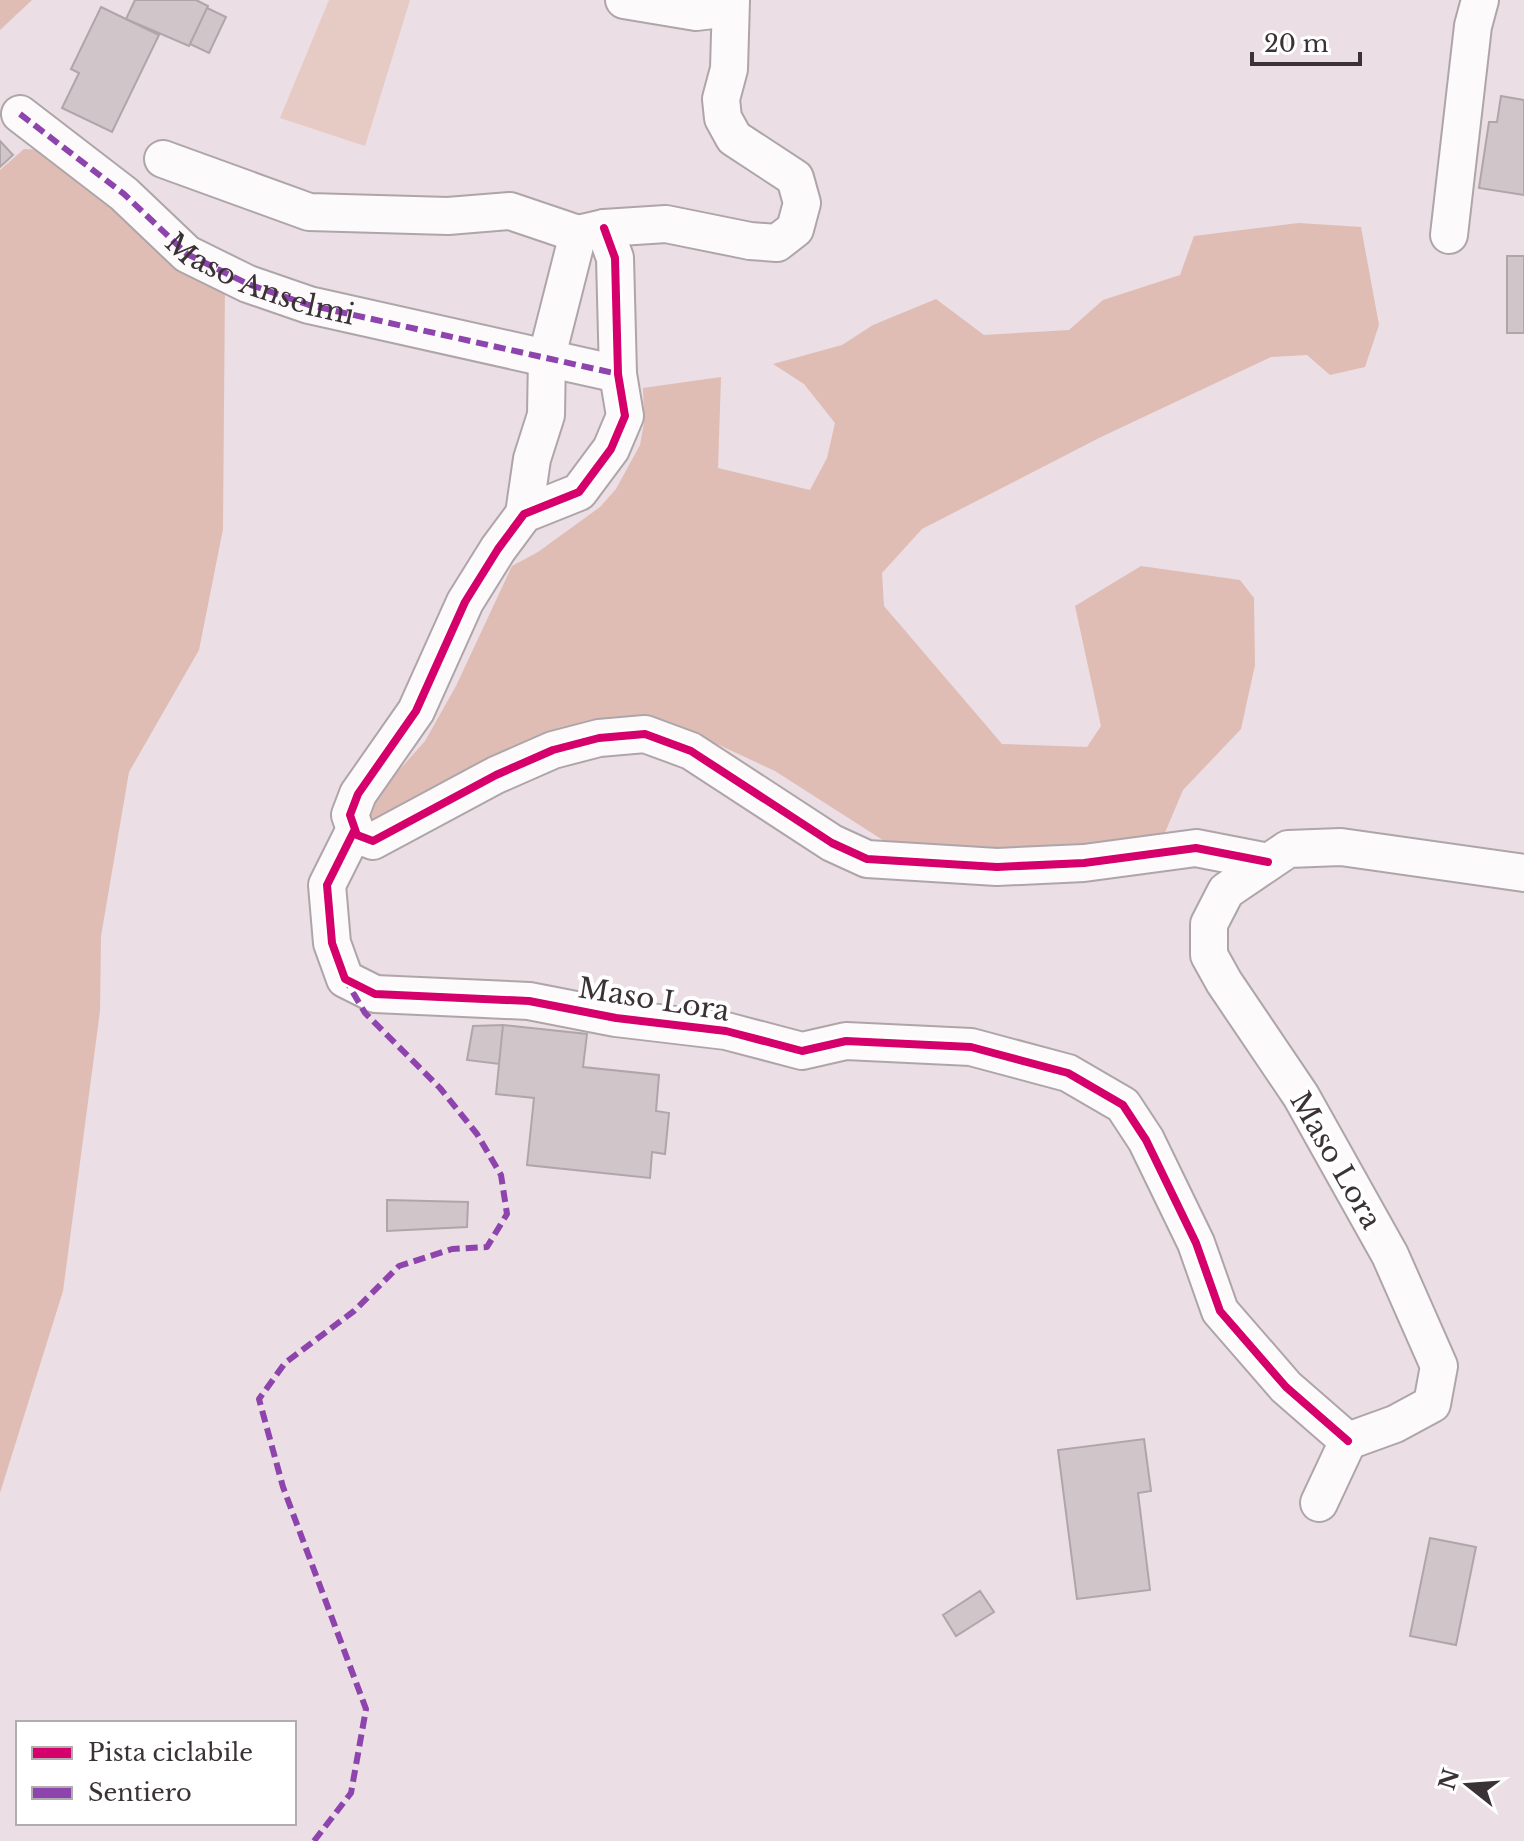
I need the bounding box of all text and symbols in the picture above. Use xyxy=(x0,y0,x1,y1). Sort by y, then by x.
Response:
scale bar xyxy=(1252,16,1360,66)
text: 20 m xyxy=(1264,29,1329,58)
street label: Maso Anselmi xyxy=(158,226,358,333)
street label: Maso Lora xyxy=(576,970,733,1029)
street label: Maso Lora xyxy=(1282,1085,1389,1236)
legend xyxy=(16,1721,296,1825)
text: Pista ciclabile xyxy=(88,1738,253,1767)
north arrow xyxy=(1428,1745,1508,1825)
text: N xyxy=(1433,1765,1465,1793)
text: Sentiero xyxy=(88,1778,192,1807)

